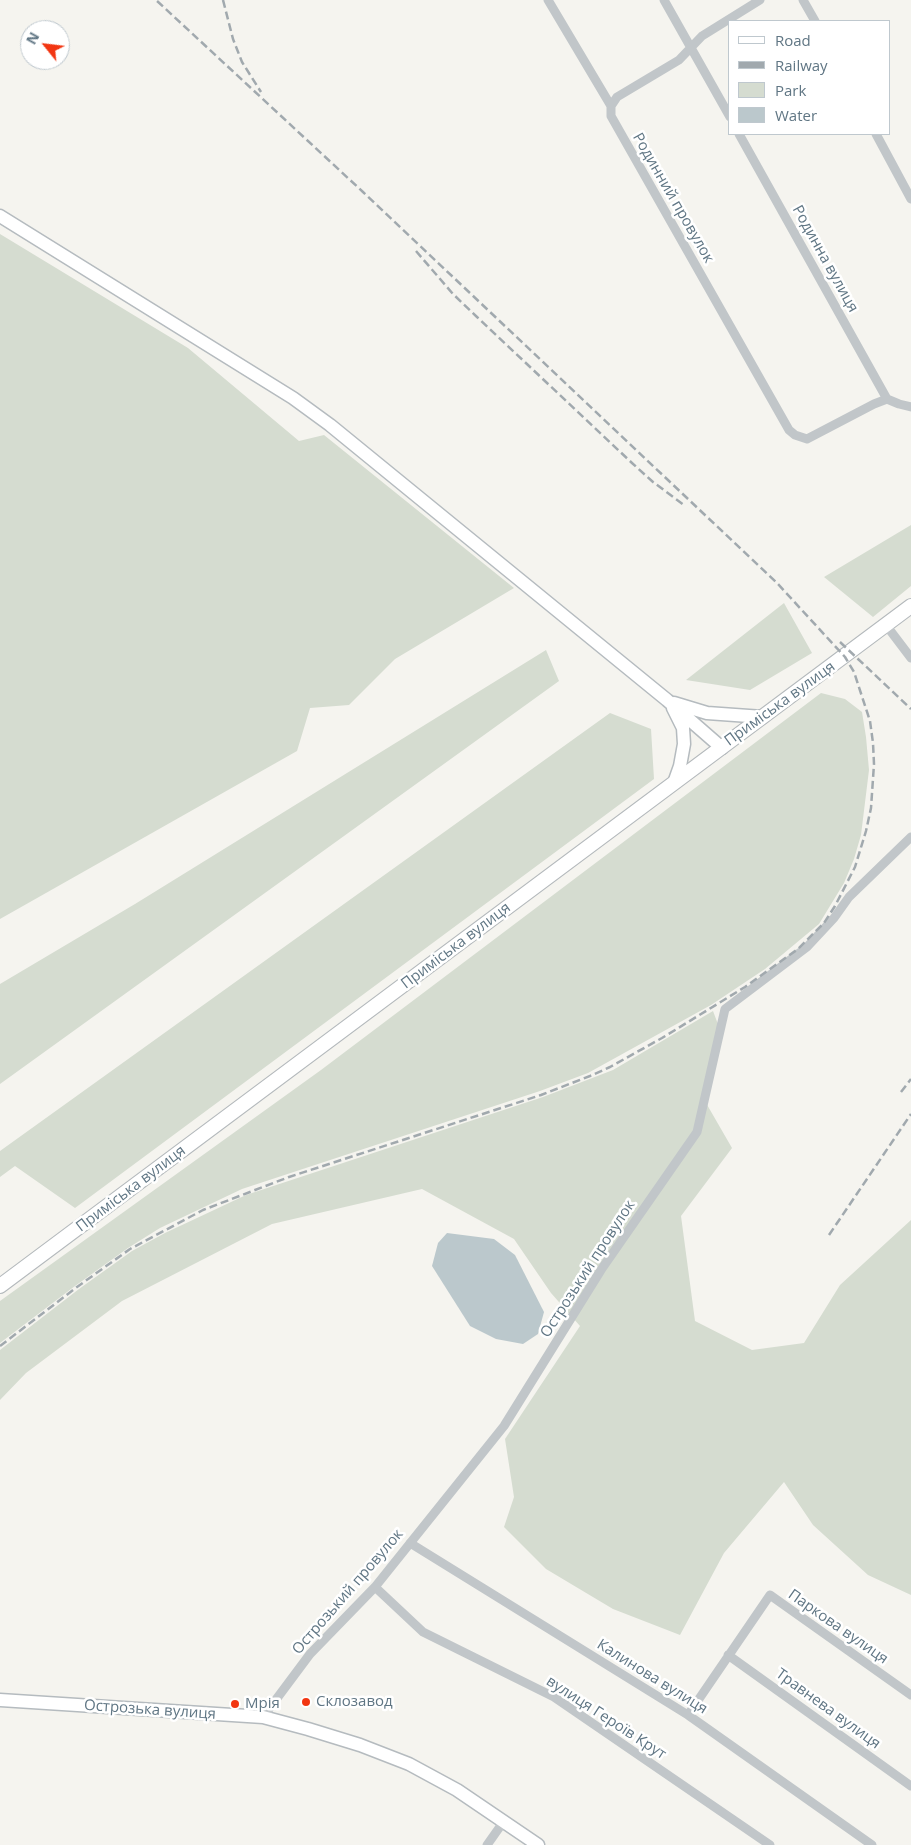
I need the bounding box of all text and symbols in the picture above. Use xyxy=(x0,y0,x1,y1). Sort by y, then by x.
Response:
north arrow xyxy=(20,20,70,70)
legend xyxy=(728,20,891,135)
text: N xyxy=(21,28,43,48)
text: Road xyxy=(775,30,811,50)
text: Railway xyxy=(775,55,828,75)
text: Park xyxy=(775,80,806,100)
text: Water xyxy=(775,105,817,125)
street label: Родинний провулок xyxy=(628,130,718,266)
street label: Родинна вулиця xyxy=(788,202,862,316)
street label: Приміська вулиця xyxy=(721,658,839,750)
street label: Приміська вулиця xyxy=(398,899,514,993)
street label: Приміська вулиця xyxy=(73,1142,189,1236)
street label: Острозький провулок xyxy=(537,1197,639,1341)
street label: Острозький провулок xyxy=(289,1526,407,1658)
street label: Паркова вулиця xyxy=(785,1586,891,1668)
street label: Калинова вулиця xyxy=(593,1636,711,1718)
street label: Травнева вулиця xyxy=(772,1665,884,1753)
street label: вулиця Героїв Крут xyxy=(543,1672,669,1764)
place label: Склозавод xyxy=(316,1693,393,1711)
place label: Мрія xyxy=(245,1695,280,1713)
street label: Острозька вулиця xyxy=(83,1696,217,1724)
marker: Склозавод xyxy=(300,1696,312,1708)
marker: Мрія xyxy=(229,1698,241,1710)

